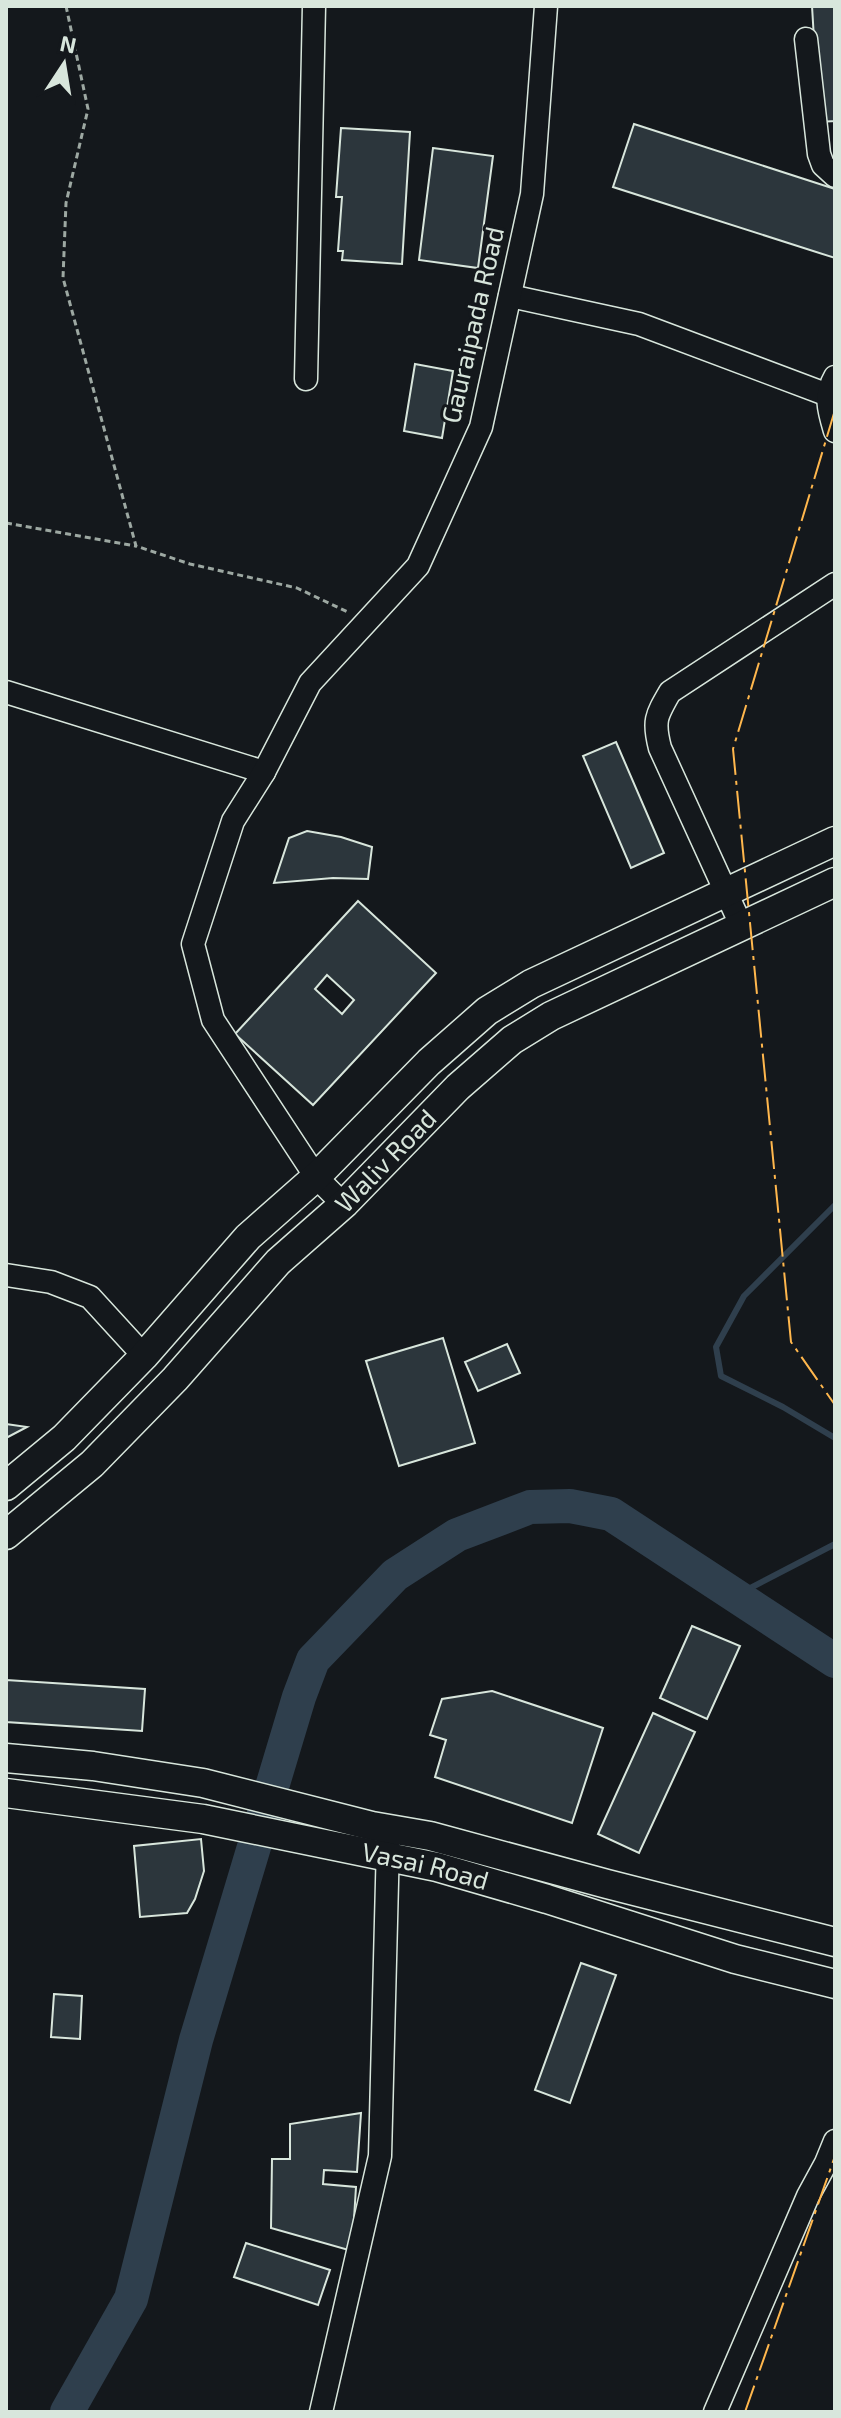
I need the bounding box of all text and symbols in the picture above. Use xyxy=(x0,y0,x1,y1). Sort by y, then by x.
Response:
north arrow xyxy=(24,24,104,104)
text: N xyxy=(58,29,79,58)
street label: Gauraipada Road xyxy=(434,223,509,426)
street label: Waliv Road xyxy=(328,1102,442,1218)
street label: Vasai Road xyxy=(360,1835,493,1895)

